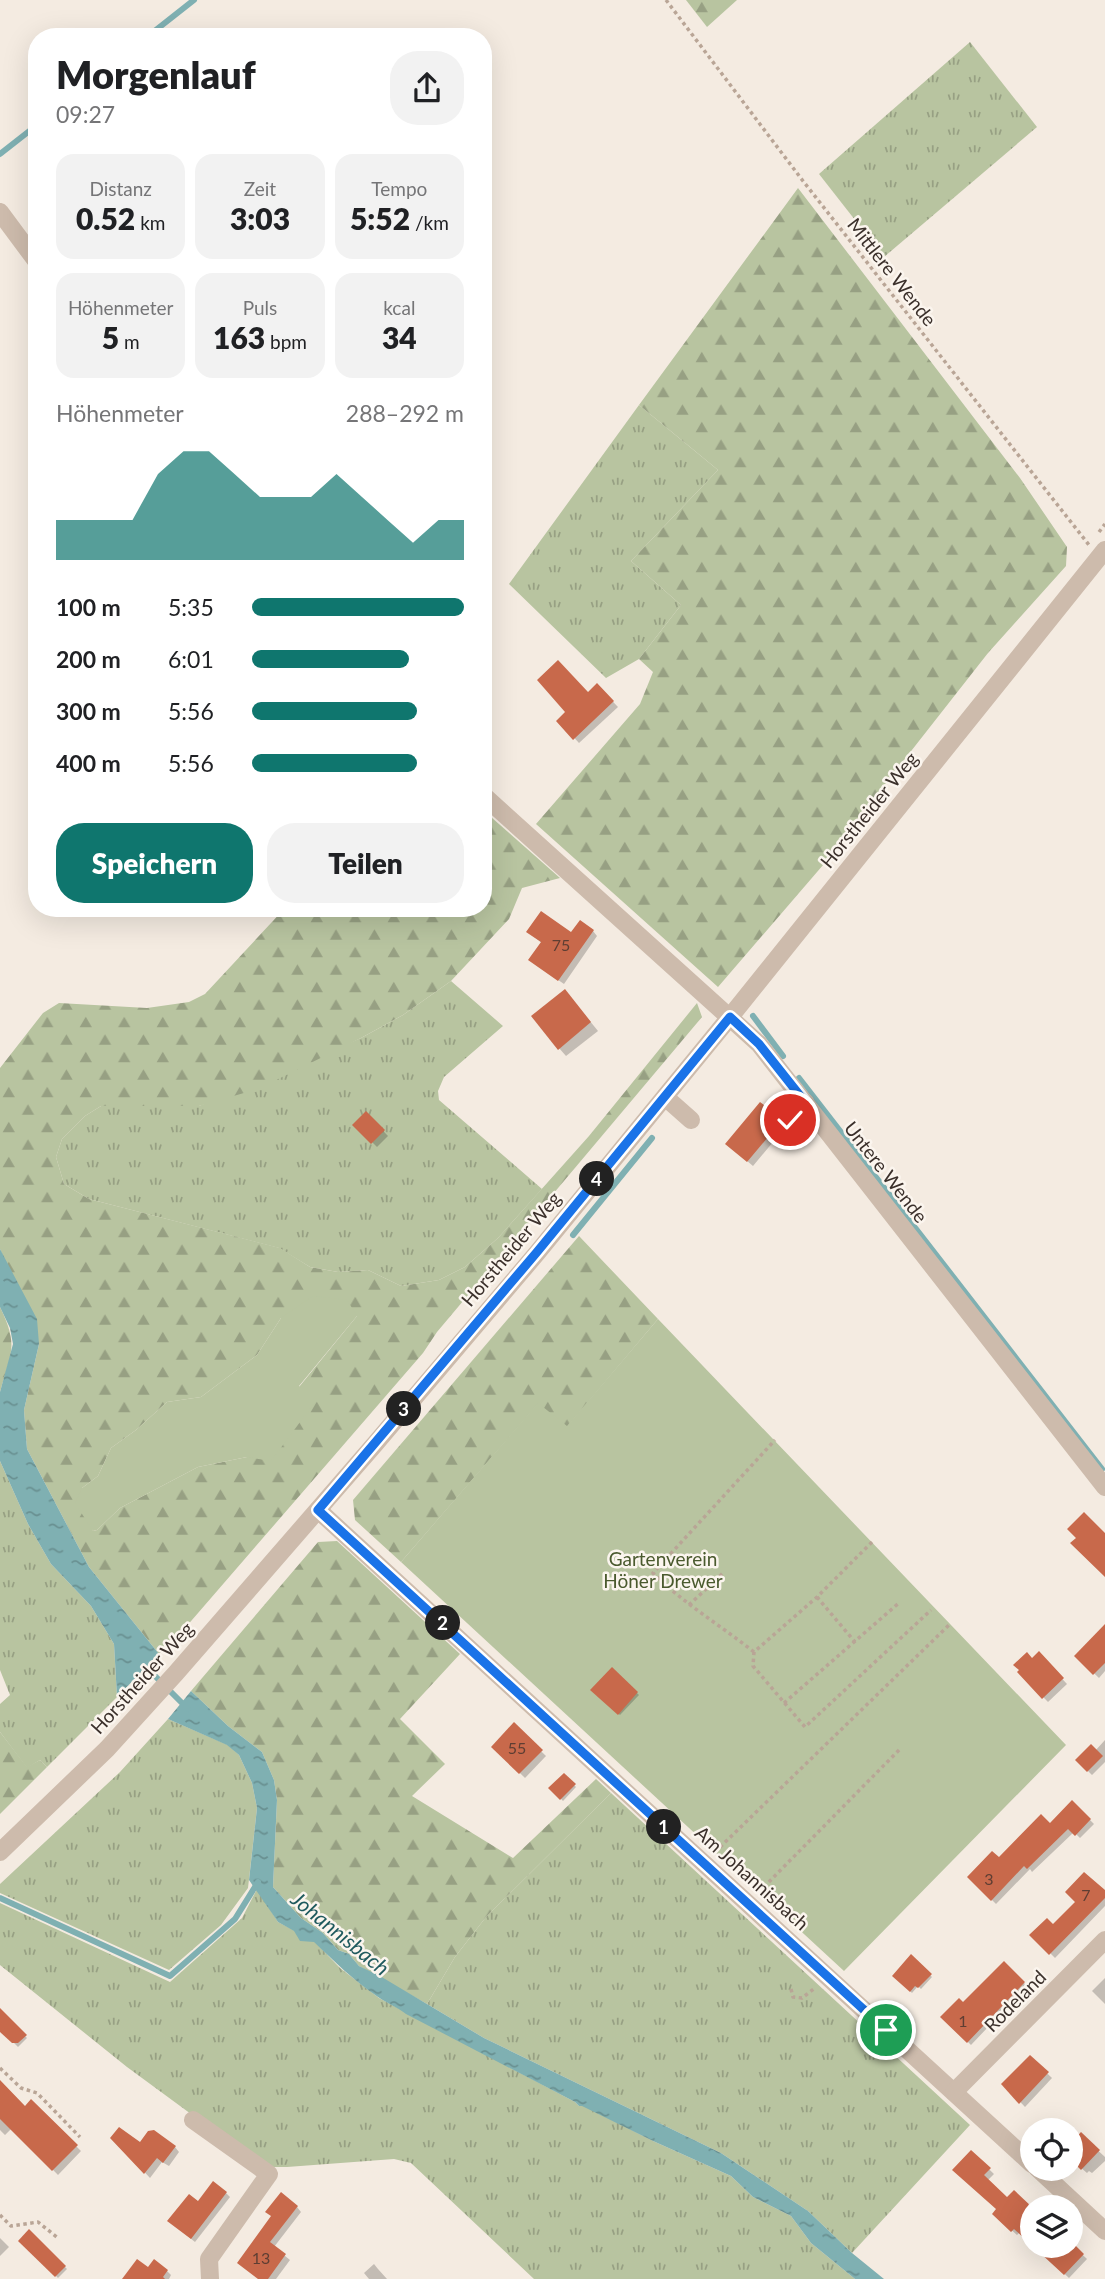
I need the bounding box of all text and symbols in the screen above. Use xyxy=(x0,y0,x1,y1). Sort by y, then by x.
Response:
text: Morgenlauf xyxy=(56,51,256,97)
button: share xyxy=(390,51,464,125)
text: 09:27 xyxy=(56,100,115,128)
text: Distanz xyxy=(89,177,152,200)
text: Zeit xyxy=(244,177,276,200)
text: Tempo xyxy=(371,177,427,200)
text: 0.52 xyxy=(76,200,135,236)
text: 3:03 xyxy=(230,200,290,236)
text: 5:52 xyxy=(350,200,410,236)
text: km xyxy=(135,211,165,234)
text: /km xyxy=(410,211,449,234)
street label: Mittlere Wende xyxy=(843,213,942,330)
text: Höhenmeter xyxy=(68,296,173,319)
text: Puls xyxy=(243,296,277,319)
text: kcal xyxy=(383,296,415,319)
text: 5 xyxy=(102,319,119,355)
text: 163 xyxy=(213,319,265,355)
text: 34 xyxy=(382,319,417,355)
text: m xyxy=(119,330,140,353)
text: bpm xyxy=(265,330,307,353)
text: Höhenmeter xyxy=(56,399,184,427)
text: 288–292 m xyxy=(346,399,464,427)
text: 100 m xyxy=(56,593,121,621)
text: 5:35 xyxy=(168,593,214,621)
text: 200 m xyxy=(56,645,121,673)
text: 6:01 xyxy=(168,645,214,673)
text: 300 m xyxy=(56,697,121,725)
text: 5:56 xyxy=(168,697,214,725)
street label: Horstheider Weg xyxy=(815,747,922,872)
text: 400 m xyxy=(56,749,121,777)
text: 5:56 xyxy=(168,749,214,777)
button: Speichern xyxy=(56,823,253,903)
button: Teilen xyxy=(267,823,464,903)
house number: 75 xyxy=(552,935,570,954)
pin xyxy=(760,1090,820,1150)
icon: check xyxy=(771,1101,809,1139)
street label: Untere Wende xyxy=(840,1117,933,1227)
pin: 4 xyxy=(580,1162,614,1196)
text: 4 xyxy=(591,1167,602,1190)
street label: Horstheider Weg xyxy=(456,1187,565,1311)
pin: 3 xyxy=(386,1392,422,1426)
text: 3 xyxy=(398,1397,409,1420)
park label: Gartenverein Höner Drewer xyxy=(603,1547,723,1592)
pin: 2 xyxy=(426,1606,460,1640)
text: 2 xyxy=(437,1611,448,1634)
street label: Horstheider Weg xyxy=(85,1617,198,1738)
house number: 55 xyxy=(508,1738,526,1757)
pin: 1 xyxy=(646,1810,682,1844)
text: 1 xyxy=(658,1815,669,1838)
street label: Am Johannisbach xyxy=(691,1821,814,1935)
house number: 3 xyxy=(984,1869,994,1888)
water label: Johannisbach xyxy=(286,1885,395,1980)
house number: 7 xyxy=(1081,1885,1091,1904)
street label: Rodeland xyxy=(979,1965,1050,2036)
pin xyxy=(856,2000,916,2060)
icon: arrive xyxy=(867,2011,905,2049)
house number: 1 xyxy=(958,2011,968,2030)
map controls xyxy=(1020,2118,1083,2258)
button: locate xyxy=(1020,2118,1083,2181)
button: layers xyxy=(1020,2195,1083,2258)
house number: 13 xyxy=(252,2248,270,2267)

